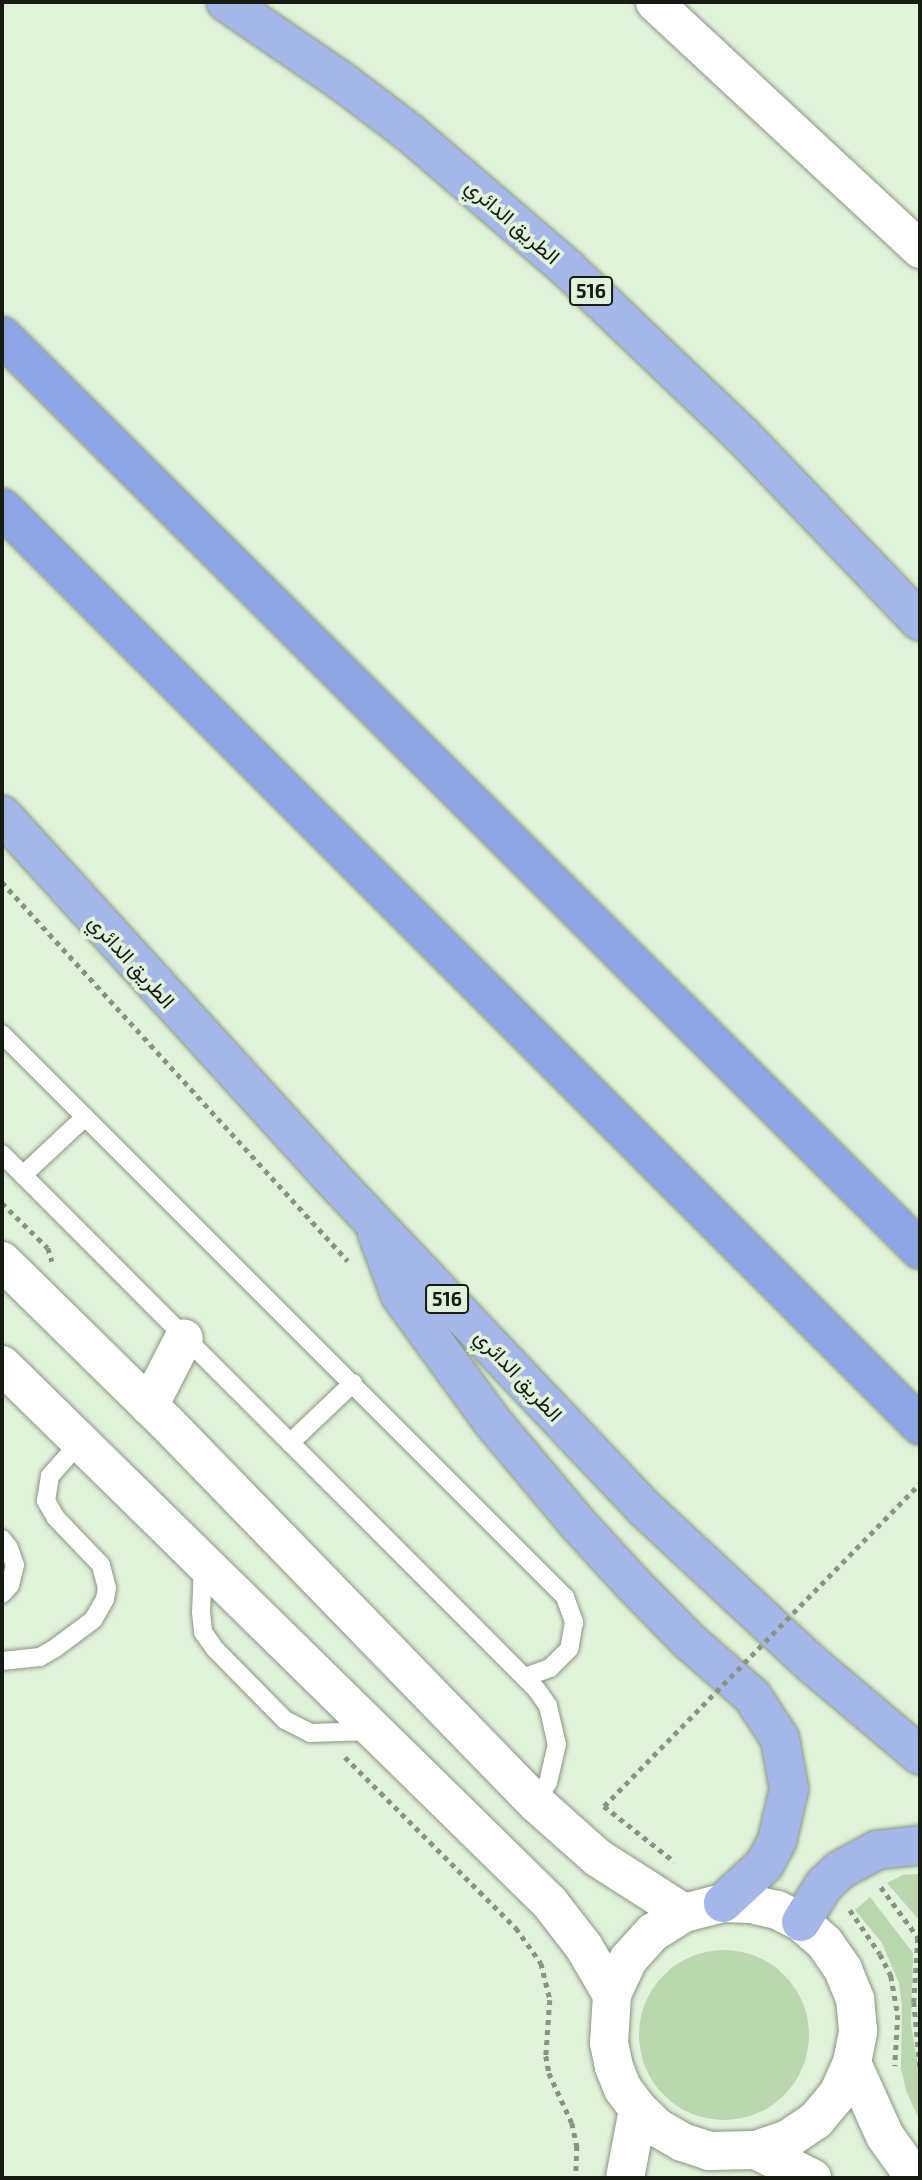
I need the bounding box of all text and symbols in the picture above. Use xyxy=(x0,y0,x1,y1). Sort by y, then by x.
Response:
street label: الطريق الدائري xyxy=(461,173,565,269)
road number: 516 xyxy=(568,276,614,306)
street label: الطريق الدائري xyxy=(84,909,180,1013)
road number: 516 xyxy=(424,1284,470,1315)
street label: الطريق الدائري xyxy=(470,1324,568,1426)

